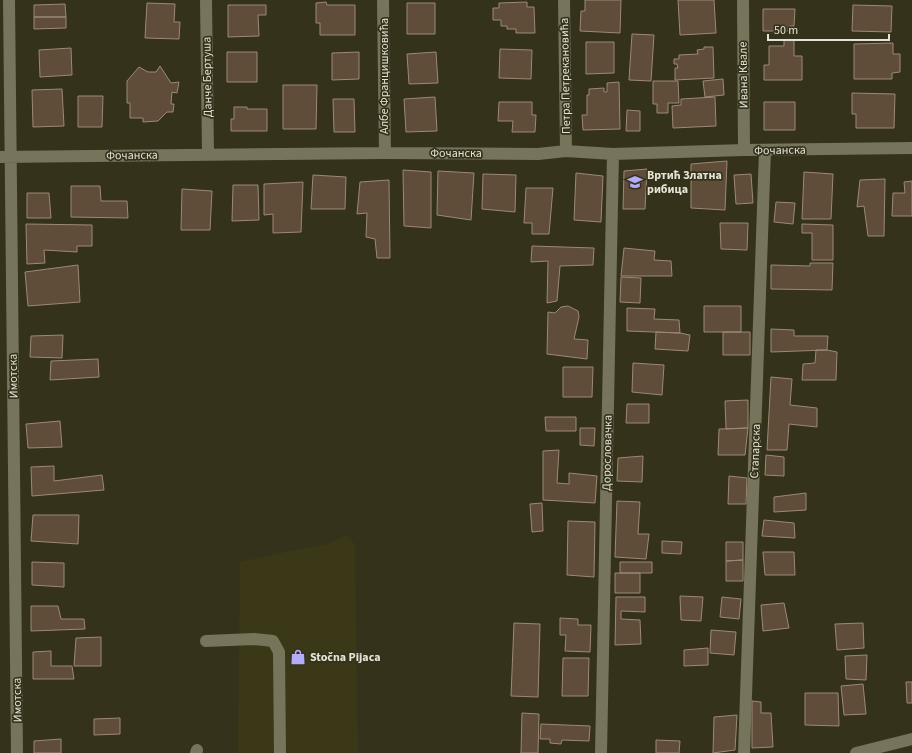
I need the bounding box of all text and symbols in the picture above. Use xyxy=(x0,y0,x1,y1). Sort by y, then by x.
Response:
scale bar xyxy=(768,16,889,42)
street label: Албе Францишковића xyxy=(376,18,393,134)
street label: Петра Петрекановића xyxy=(556,18,575,134)
text: 50 m xyxy=(774,22,798,39)
street label: Данче Бертуша xyxy=(198,37,217,117)
street label: Ивана Квале xyxy=(734,41,753,108)
street label: Фочанска xyxy=(754,142,806,159)
street label: Фочанска xyxy=(430,145,482,162)
street label: Фочанска xyxy=(106,147,158,164)
place label: Вртић Златна рибица xyxy=(647,167,722,198)
school or university icon: Вртић Златна рибица xyxy=(626,173,644,191)
street label: Имотска xyxy=(5,354,22,398)
street label: Дорословачка xyxy=(598,415,617,491)
street label: Стапарска xyxy=(746,423,765,479)
shop icon: Stočna Pijaca xyxy=(289,648,307,666)
place label: Stočna Pijaca xyxy=(310,649,381,666)
street label: Имотска xyxy=(9,678,26,722)

